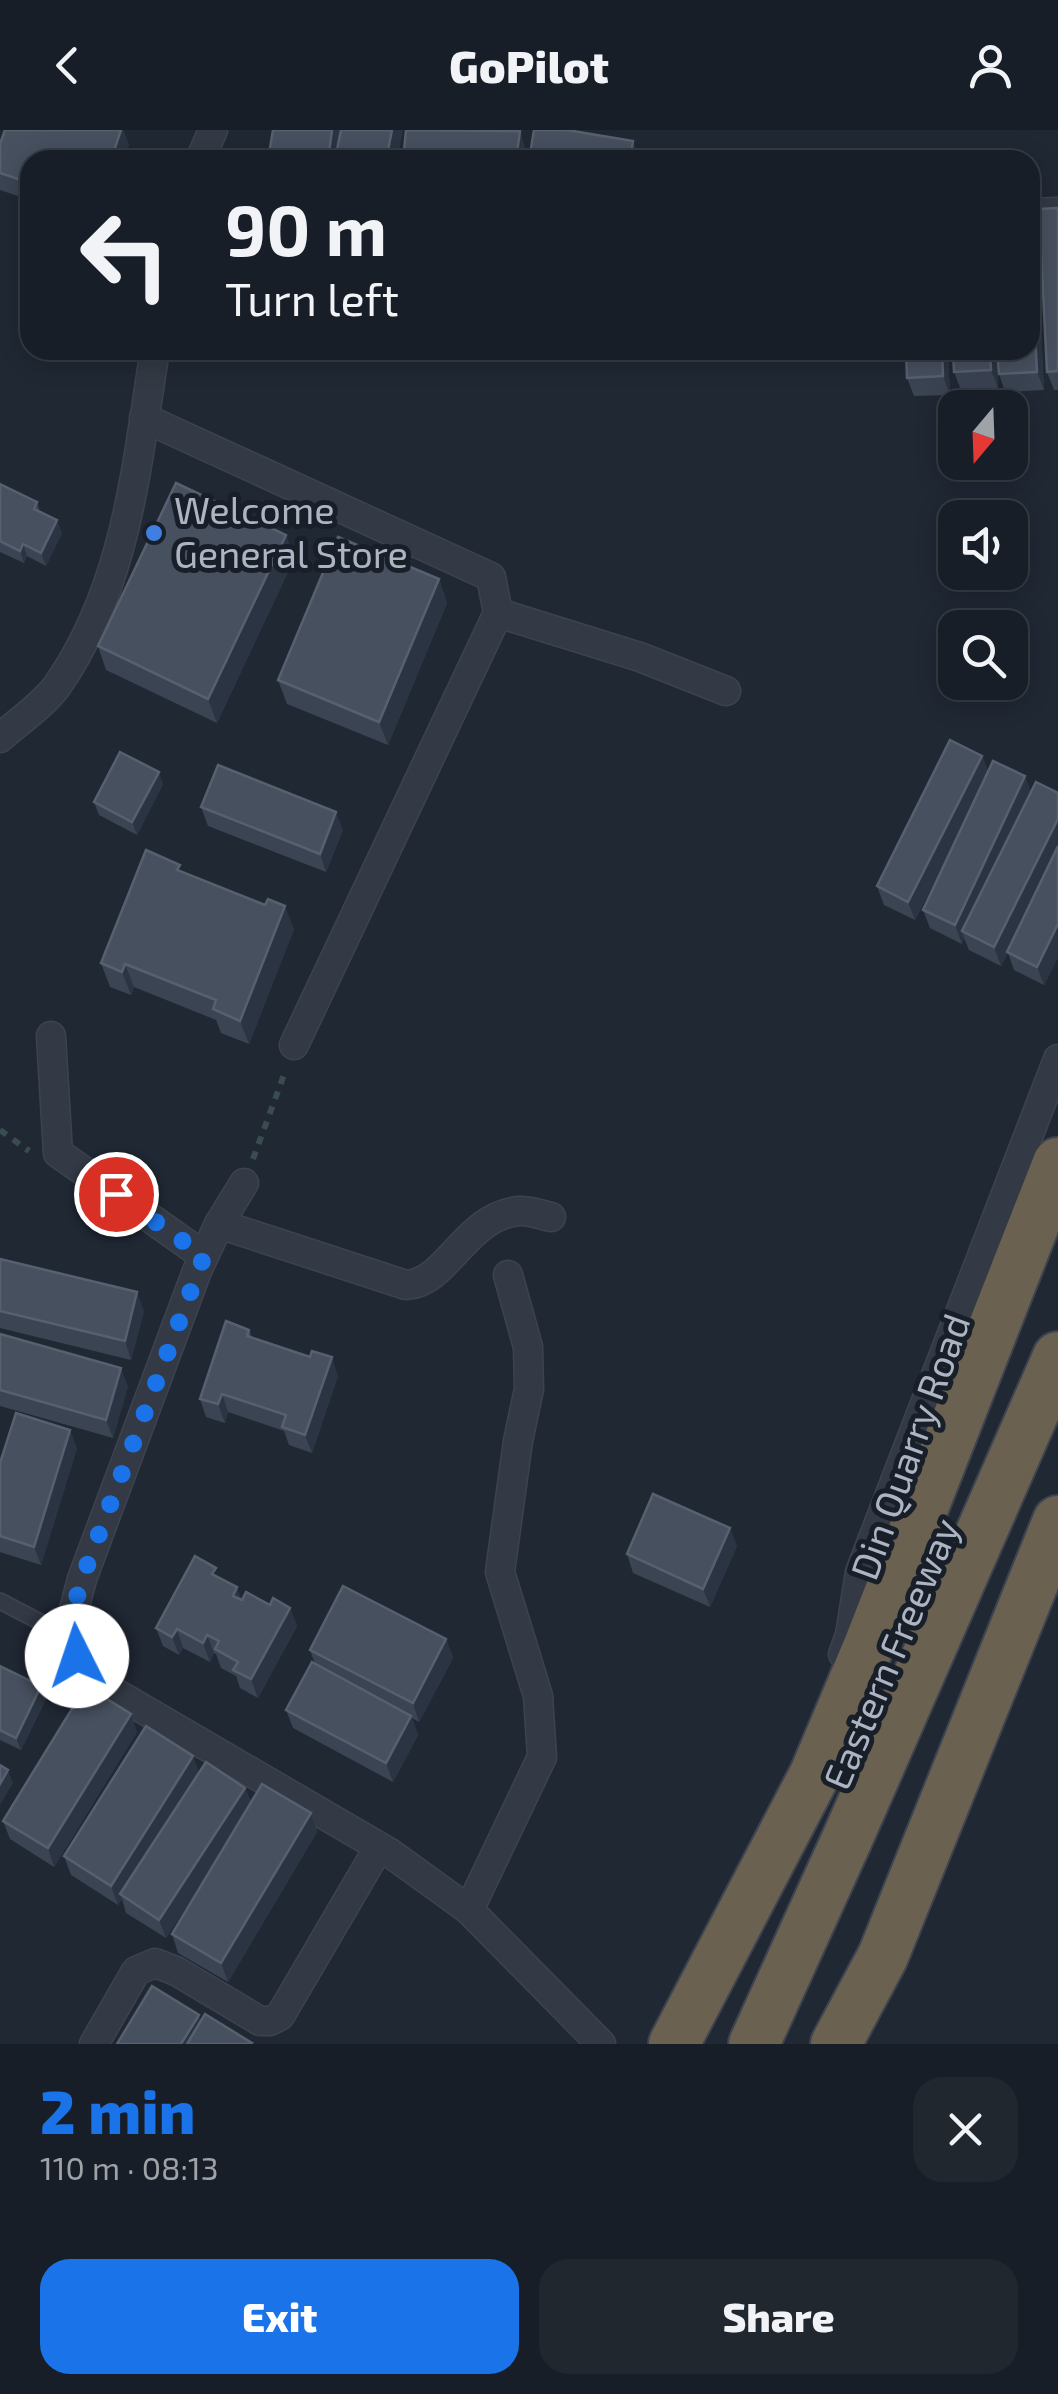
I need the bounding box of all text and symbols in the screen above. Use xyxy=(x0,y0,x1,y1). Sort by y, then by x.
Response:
icon: back xyxy=(40,38,95,93)
text: GoPilot xyxy=(449,38,609,92)
icon: person xyxy=(963,38,1018,93)
text: 90 m xyxy=(225,186,387,270)
icon: left xyxy=(60,190,190,320)
text: Turn left xyxy=(225,271,399,325)
north arrow xyxy=(938,390,1028,480)
map controls xyxy=(938,390,1028,700)
place label: Welcome General Store xyxy=(174,486,408,576)
button: sound xyxy=(938,500,1028,590)
marker: Welcome General Store xyxy=(143,522,165,544)
button: search xyxy=(938,610,1028,700)
pin xyxy=(74,1152,159,1237)
icon: arrive xyxy=(89,1167,144,1222)
street label: Din Quarry Road xyxy=(840,1307,978,1585)
street label: Eastern Freeway xyxy=(812,1511,968,1796)
position arrow xyxy=(25,1604,129,1708)
text: 2 min xyxy=(40,2074,195,2146)
button: close xyxy=(913,2077,1018,2182)
text: 110 m · 08:13 xyxy=(40,2148,219,2186)
button: Exit xyxy=(40,2259,519,2374)
button: Share xyxy=(539,2259,1018,2374)

